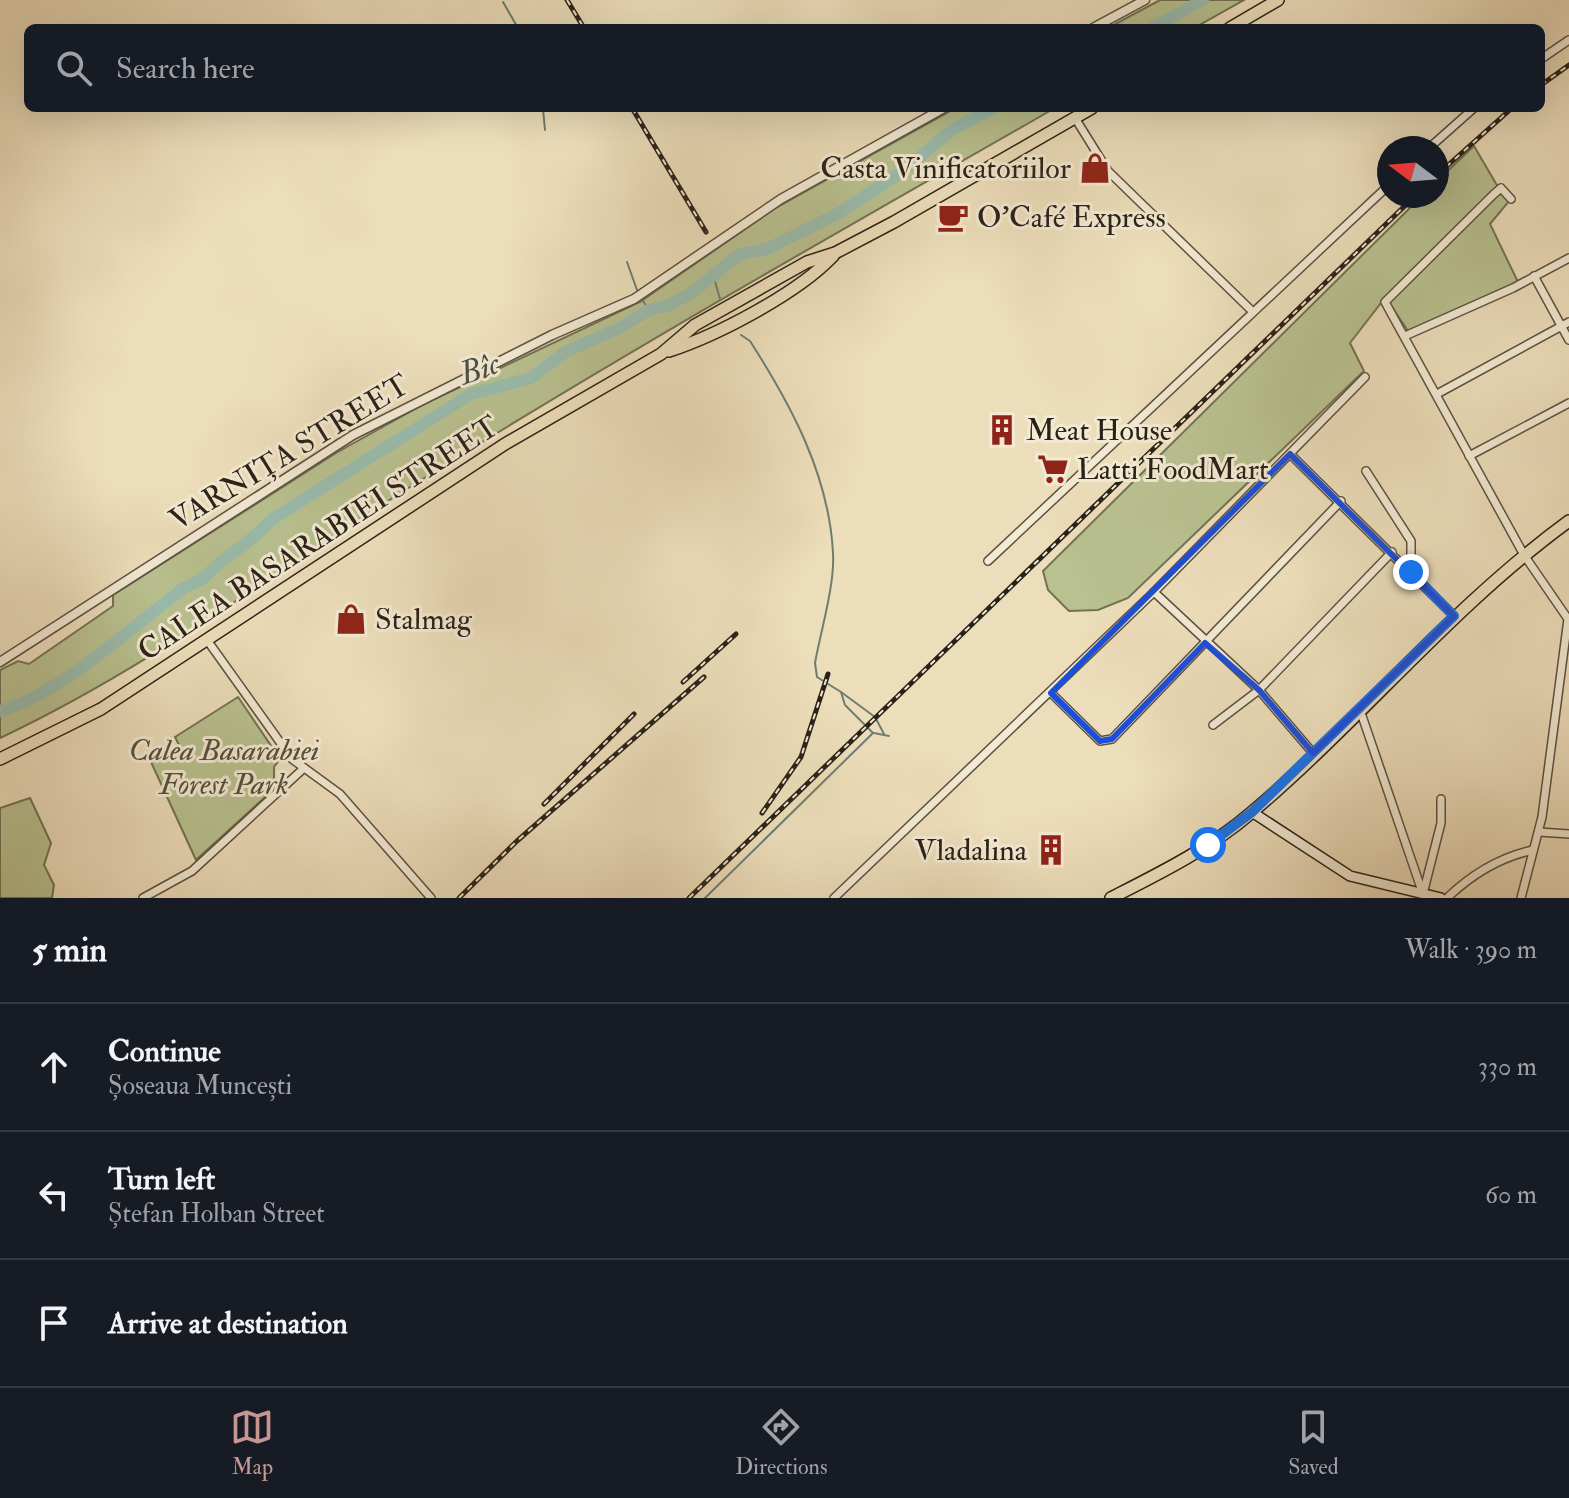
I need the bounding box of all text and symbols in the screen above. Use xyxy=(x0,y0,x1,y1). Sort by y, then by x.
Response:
search box xyxy=(24,24,1545,112)
icon: search xyxy=(52,46,96,90)
text: Search here xyxy=(116,50,255,87)
north arrow xyxy=(1377,136,1449,208)
place label: Casta Vinificatoriilor xyxy=(820,150,1071,187)
shop icon: Casta Vinificatoriilor xyxy=(1078,151,1112,185)
place label: O’Café Express xyxy=(977,199,1166,236)
cafe icon: O’Café Express xyxy=(936,200,970,234)
water label: Bîc xyxy=(452,343,506,395)
street label: VARNIȚA STREET xyxy=(163,366,416,539)
street label: CALEA BASARABIEI STREET xyxy=(131,408,506,669)
place label: Meat House xyxy=(1026,412,1172,449)
building icon: Meat House xyxy=(985,413,1019,447)
place label: Latti FoodMart xyxy=(1077,451,1269,488)
supermarket icon: Latti FoodMart xyxy=(1036,452,1070,486)
route end xyxy=(1393,554,1429,590)
place label: Stalmag xyxy=(375,601,473,638)
shop icon: Stalmag xyxy=(334,602,368,636)
park label: Calea Basarabiei Forest Park xyxy=(129,732,319,803)
route start xyxy=(1190,827,1226,863)
place label: Vladalina xyxy=(915,832,1028,869)
building icon: Vladalina xyxy=(1034,833,1068,867)
text: 5 min xyxy=(32,929,107,972)
text: Walk · 390 m xyxy=(1405,934,1537,966)
text: Continue xyxy=(108,1033,221,1070)
icon: ahead xyxy=(32,1045,76,1089)
text: 330 m xyxy=(1478,1051,1537,1083)
text: Șoseaua Muncești xyxy=(108,1070,292,1102)
text: Turn left xyxy=(108,1161,215,1198)
icon: left xyxy=(32,1173,76,1217)
text: 60 m xyxy=(1485,1179,1537,1211)
text: Ștefan Holban Street xyxy=(108,1198,325,1230)
icon: arrive xyxy=(32,1301,76,1345)
text: Arrive at destination xyxy=(108,1305,348,1342)
tab: Map xyxy=(230,1405,274,1481)
tab: Directions xyxy=(735,1405,828,1481)
tab: Saved xyxy=(1288,1405,1339,1481)

